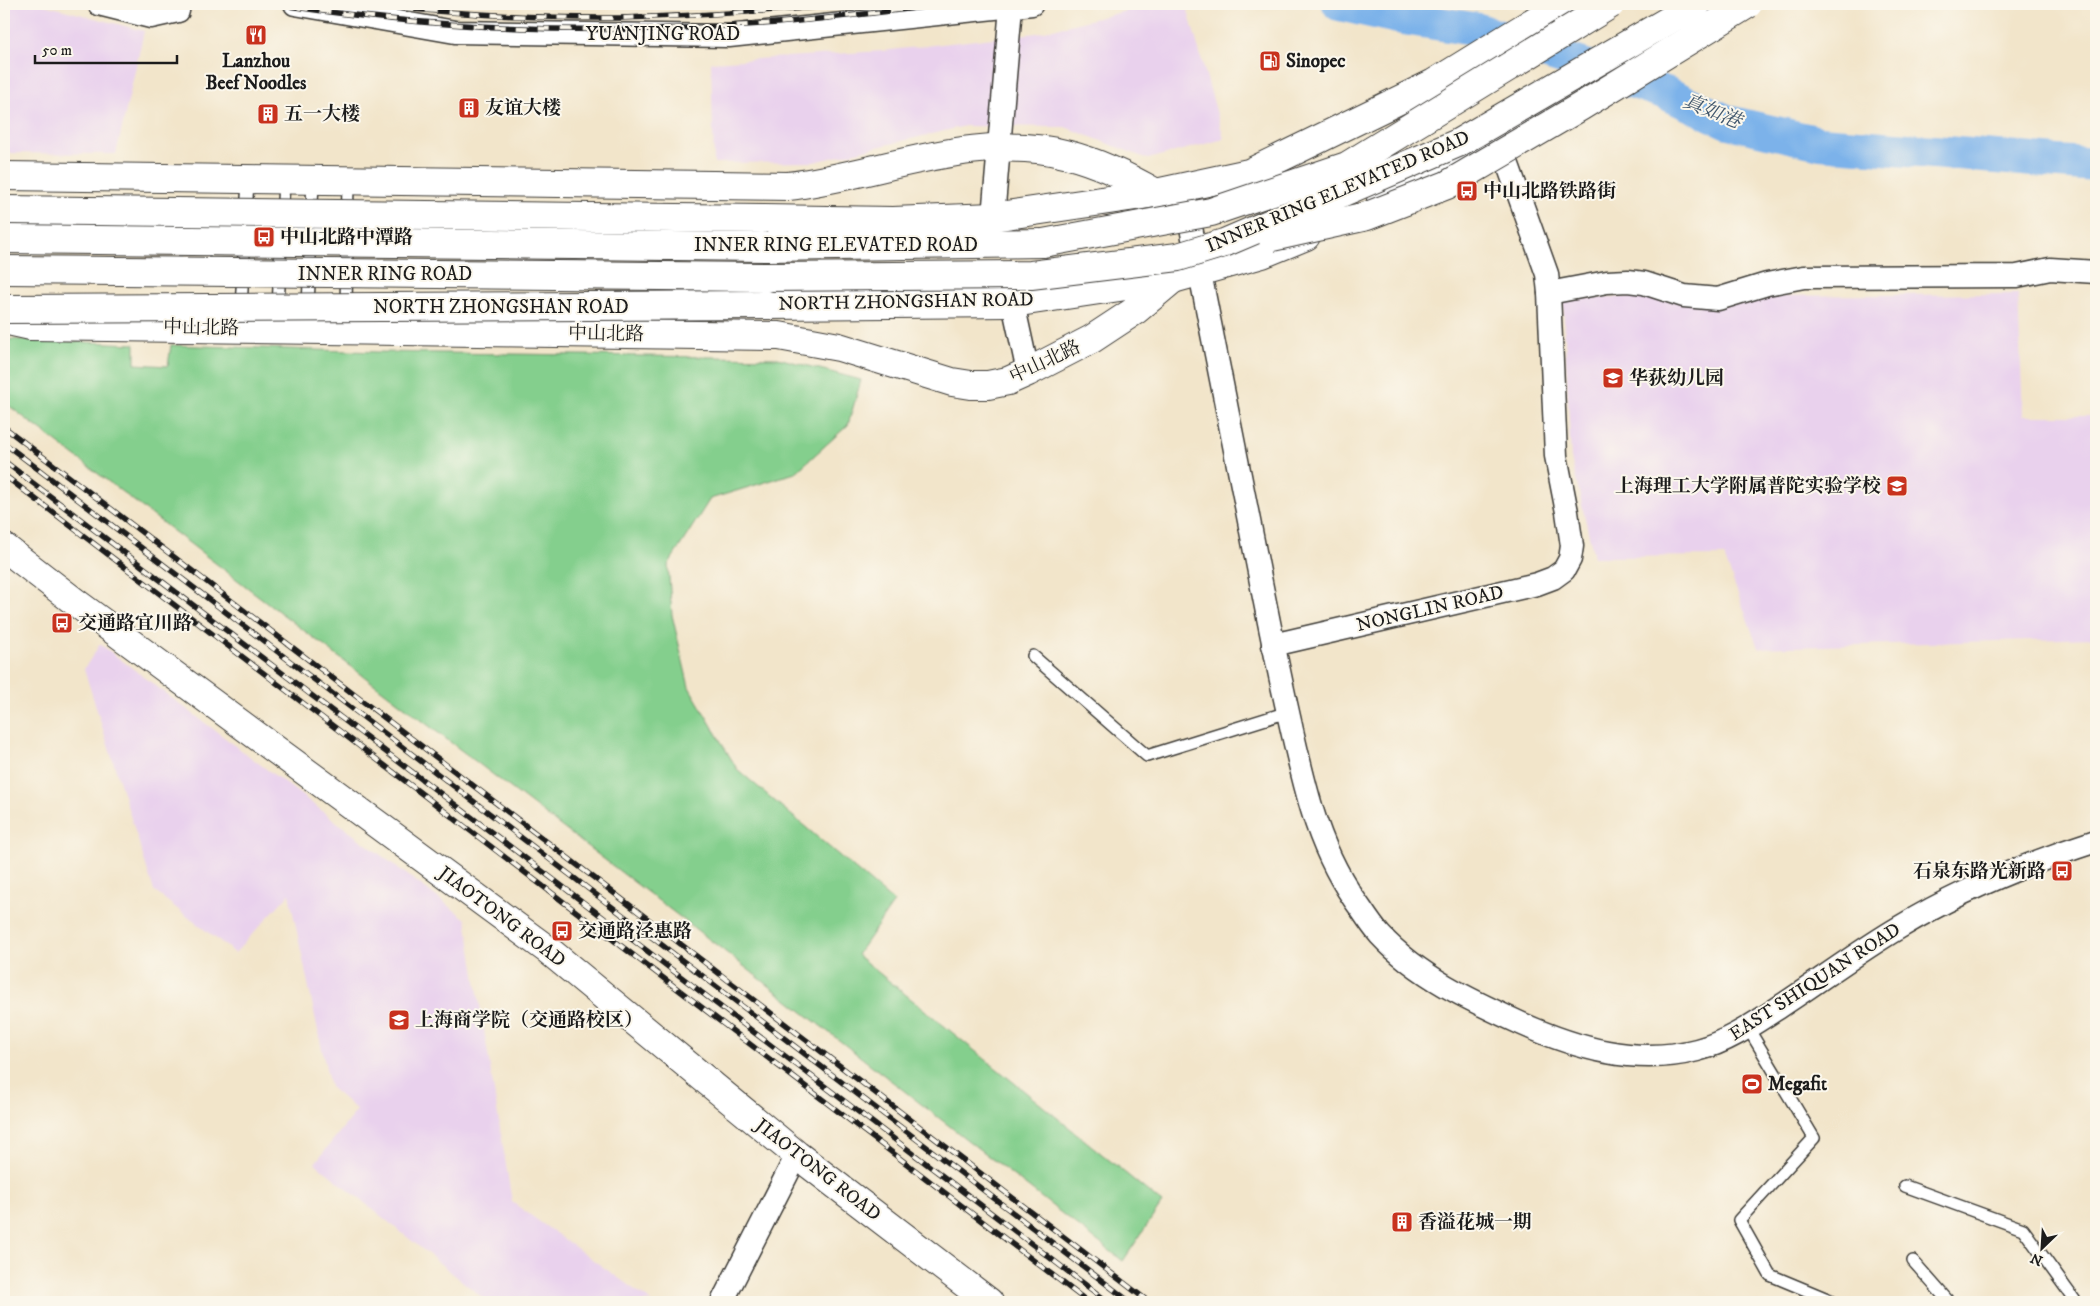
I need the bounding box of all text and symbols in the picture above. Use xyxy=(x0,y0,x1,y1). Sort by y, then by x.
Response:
restaurant icon: Lanzhou Beef Noodles xyxy=(244,23,268,47)
street label: YUANJING ROAD xyxy=(586,23,740,46)
scale bar xyxy=(35,32,178,64)
text: 50 m xyxy=(42,41,72,60)
fuel station icon: Sinopec xyxy=(1258,49,1282,73)
place label: Lanzhou Beef Noodles xyxy=(206,50,307,95)
place label: Sinopec xyxy=(1286,50,1346,73)
water label: 真如港 xyxy=(1680,89,1747,136)
building icon: 友谊大楼 xyxy=(457,96,481,120)
place label: 友谊大楼 xyxy=(485,97,561,120)
building icon: 五一大楼 xyxy=(256,102,280,126)
place label: 五一大楼 xyxy=(284,103,360,126)
street label: INNER RING ELEVATED ROAD xyxy=(1203,126,1473,258)
bus stop icon: 中山北路铁路街 xyxy=(1455,179,1479,203)
place label: 中山北路铁路街 xyxy=(1483,180,1616,203)
bus stop icon: 中山北路中潭路 xyxy=(252,225,276,249)
place label: 中山北路中潭路 xyxy=(280,226,413,249)
street label: INNER RING ELEVATED ROAD xyxy=(694,234,978,257)
street label: INNER RING ROAD xyxy=(298,263,472,286)
street label: NORTH ZHONGSHAN ROAD xyxy=(778,288,1034,316)
street label: NORTH ZHONGSHAN ROAD xyxy=(373,296,629,319)
street label: 中山北路 xyxy=(163,316,239,340)
street label: 中山北路 xyxy=(568,322,644,346)
street label: 中山北路 xyxy=(1006,336,1084,388)
school or university icon: 华荻幼儿园 xyxy=(1601,366,1625,390)
place label: 华荻幼儿园 xyxy=(1629,367,1724,390)
school or university icon: 上海理工大学附属普陀实验学校 xyxy=(1885,474,1909,498)
place label: 上海理工大学附属普陀实验学校 xyxy=(1615,475,1881,498)
street label: NONGLIN ROAD xyxy=(1354,581,1506,637)
bus stop icon: 交通路宜川路 xyxy=(50,611,74,635)
place label: 交通路宜川路 xyxy=(78,612,192,635)
bus stop icon: 石泉东路光新路 xyxy=(2050,859,2074,883)
street label: JIAOTONG ROAD xyxy=(432,860,570,972)
place label: 石泉东路光新路 xyxy=(1913,860,2046,883)
street label: EAST SHIQUAN ROAD xyxy=(1725,918,1905,1046)
bus stop icon: 交通路泾惠路 xyxy=(550,919,574,943)
place label: 交通路泾惠路 xyxy=(578,920,692,943)
school or university icon: 上海商学院（交通路校区） xyxy=(387,1008,411,1032)
place label: 上海商学院（交通路校区） xyxy=(415,1009,643,1032)
sports icon: Megafit xyxy=(1740,1072,1764,1096)
place label: Megafit xyxy=(1768,1073,1828,1096)
street label: JIAOTONG ROAD xyxy=(749,1113,885,1226)
building icon: 香溢花城一期 xyxy=(1390,1210,1414,1234)
place label: 香溢花城一期 xyxy=(1418,1211,1532,1234)
north arrow xyxy=(2018,1224,2068,1274)
text: N xyxy=(2027,1248,2046,1269)

